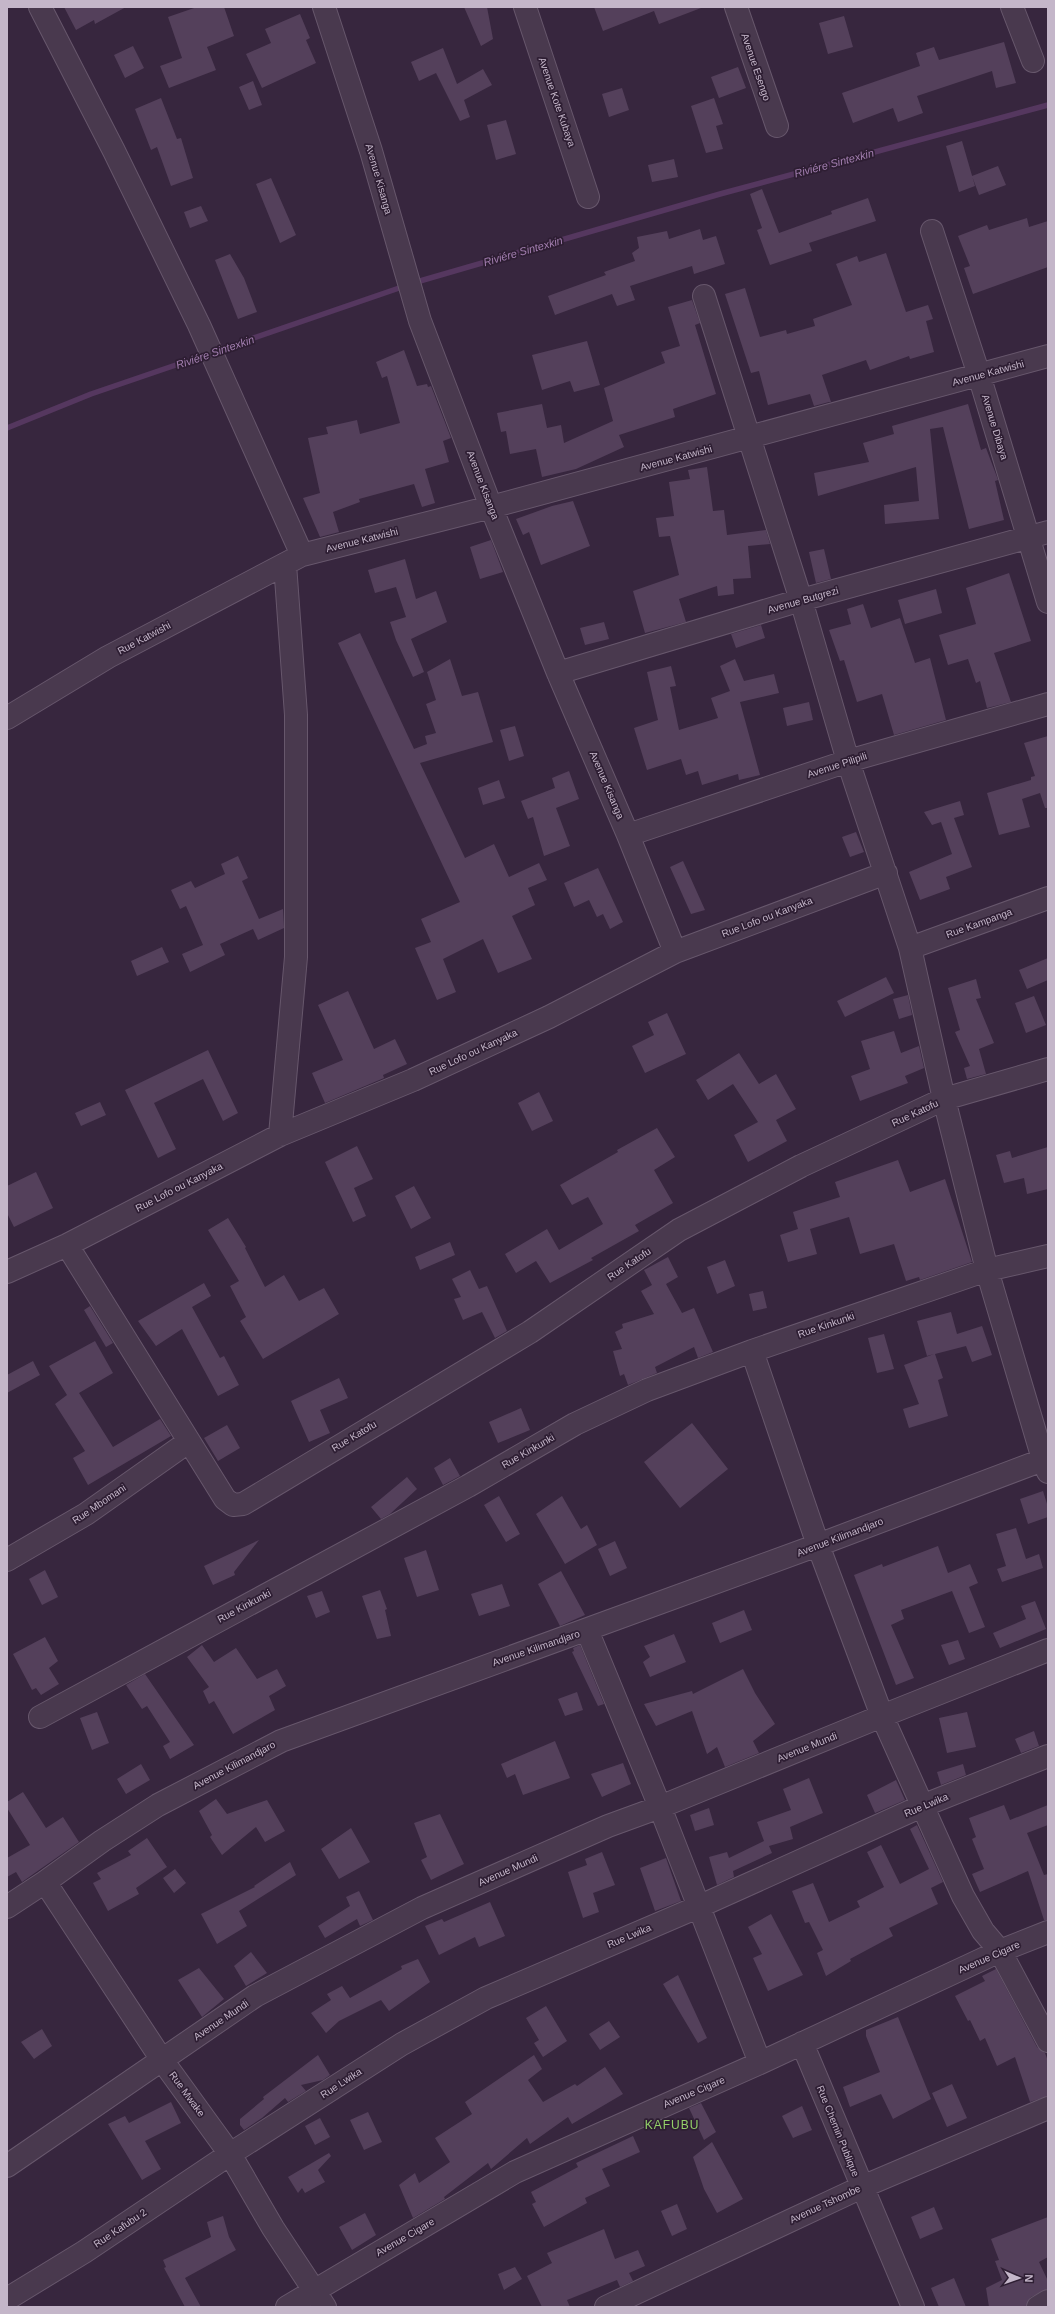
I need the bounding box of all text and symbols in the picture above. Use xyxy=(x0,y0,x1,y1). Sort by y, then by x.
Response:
street label: Avenue Esengo xyxy=(739,32,773,102)
street label: Avenue Kote Kubaya xyxy=(537,56,578,149)
street label: Avenue Kisanga xyxy=(364,143,394,216)
water label: Riviére Sintexkin xyxy=(793,147,875,179)
water label: Riviére Sintexkin xyxy=(482,234,564,268)
water label: Riviére Sintexkin xyxy=(174,333,256,371)
street label: Avenue Katwishi xyxy=(951,358,1025,388)
street label: Avenue Dibaya xyxy=(980,393,1010,461)
street label: Avenue Katwishi xyxy=(639,443,713,473)
street label: Avenue Kisanga xyxy=(465,449,501,521)
street label: Avenue Katwishi xyxy=(325,526,399,554)
street label: Avenue Butgrezi xyxy=(766,585,840,615)
street label: Rue Katwishi xyxy=(116,619,172,657)
street label: Avenue Kisanga xyxy=(588,749,626,821)
street label: Avenue Pilipili xyxy=(806,750,868,780)
street label: Rue Lofo ou Kanyaka xyxy=(720,894,814,939)
street label: Rue Kampanga xyxy=(944,906,1014,940)
street label: Rue Lofo ou Kanyaka xyxy=(427,1027,519,1077)
street label: Rue Katofu xyxy=(890,1097,940,1129)
street label: Rue Lofo ou Kanyaka xyxy=(134,1160,225,1214)
street label: Rue Katofu xyxy=(605,1245,653,1283)
street label: Rue Kinkunki xyxy=(796,1310,856,1340)
street label: Rue Katofu xyxy=(330,1418,378,1454)
street label: Rue Kinkunki xyxy=(500,1432,556,1470)
street label: Rue Mbomani xyxy=(70,1482,128,1526)
street label: Avenue Kilimandjaro xyxy=(795,1515,885,1559)
street label: Rue Kinkunki xyxy=(215,1587,273,1625)
street label: Avenue Kilimandjaro xyxy=(491,1628,581,1668)
street label: Avenue Mundi xyxy=(775,1730,839,1764)
street label: Avenue Kilimandjaro xyxy=(191,1738,277,1791)
street label: Rue Lwika xyxy=(902,1791,950,1819)
street label: Avenue Mundi xyxy=(477,1852,539,1888)
street label: Rue Lwika xyxy=(605,1922,653,1950)
street label: Avenue Cigare xyxy=(957,1938,1022,1975)
street label: Avenue Mundi xyxy=(191,1998,251,2042)
street label: Rue Lwika xyxy=(318,2065,364,2100)
street label: Rue Mwake xyxy=(167,2069,207,2119)
street label: Avenue Cigare xyxy=(661,2074,727,2110)
street label: Rue Chemin Publique xyxy=(815,2084,861,2179)
district label: KAFUBU xyxy=(645,2118,699,2132)
street label: Avenue Tshombe xyxy=(788,2183,863,2225)
street label: Rue Kafubu 2 xyxy=(92,2206,149,2250)
street label: Avenue Cigare xyxy=(374,2216,437,2258)
north arrow xyxy=(999,2258,1039,2298)
text: N xyxy=(1023,2274,1035,2283)

